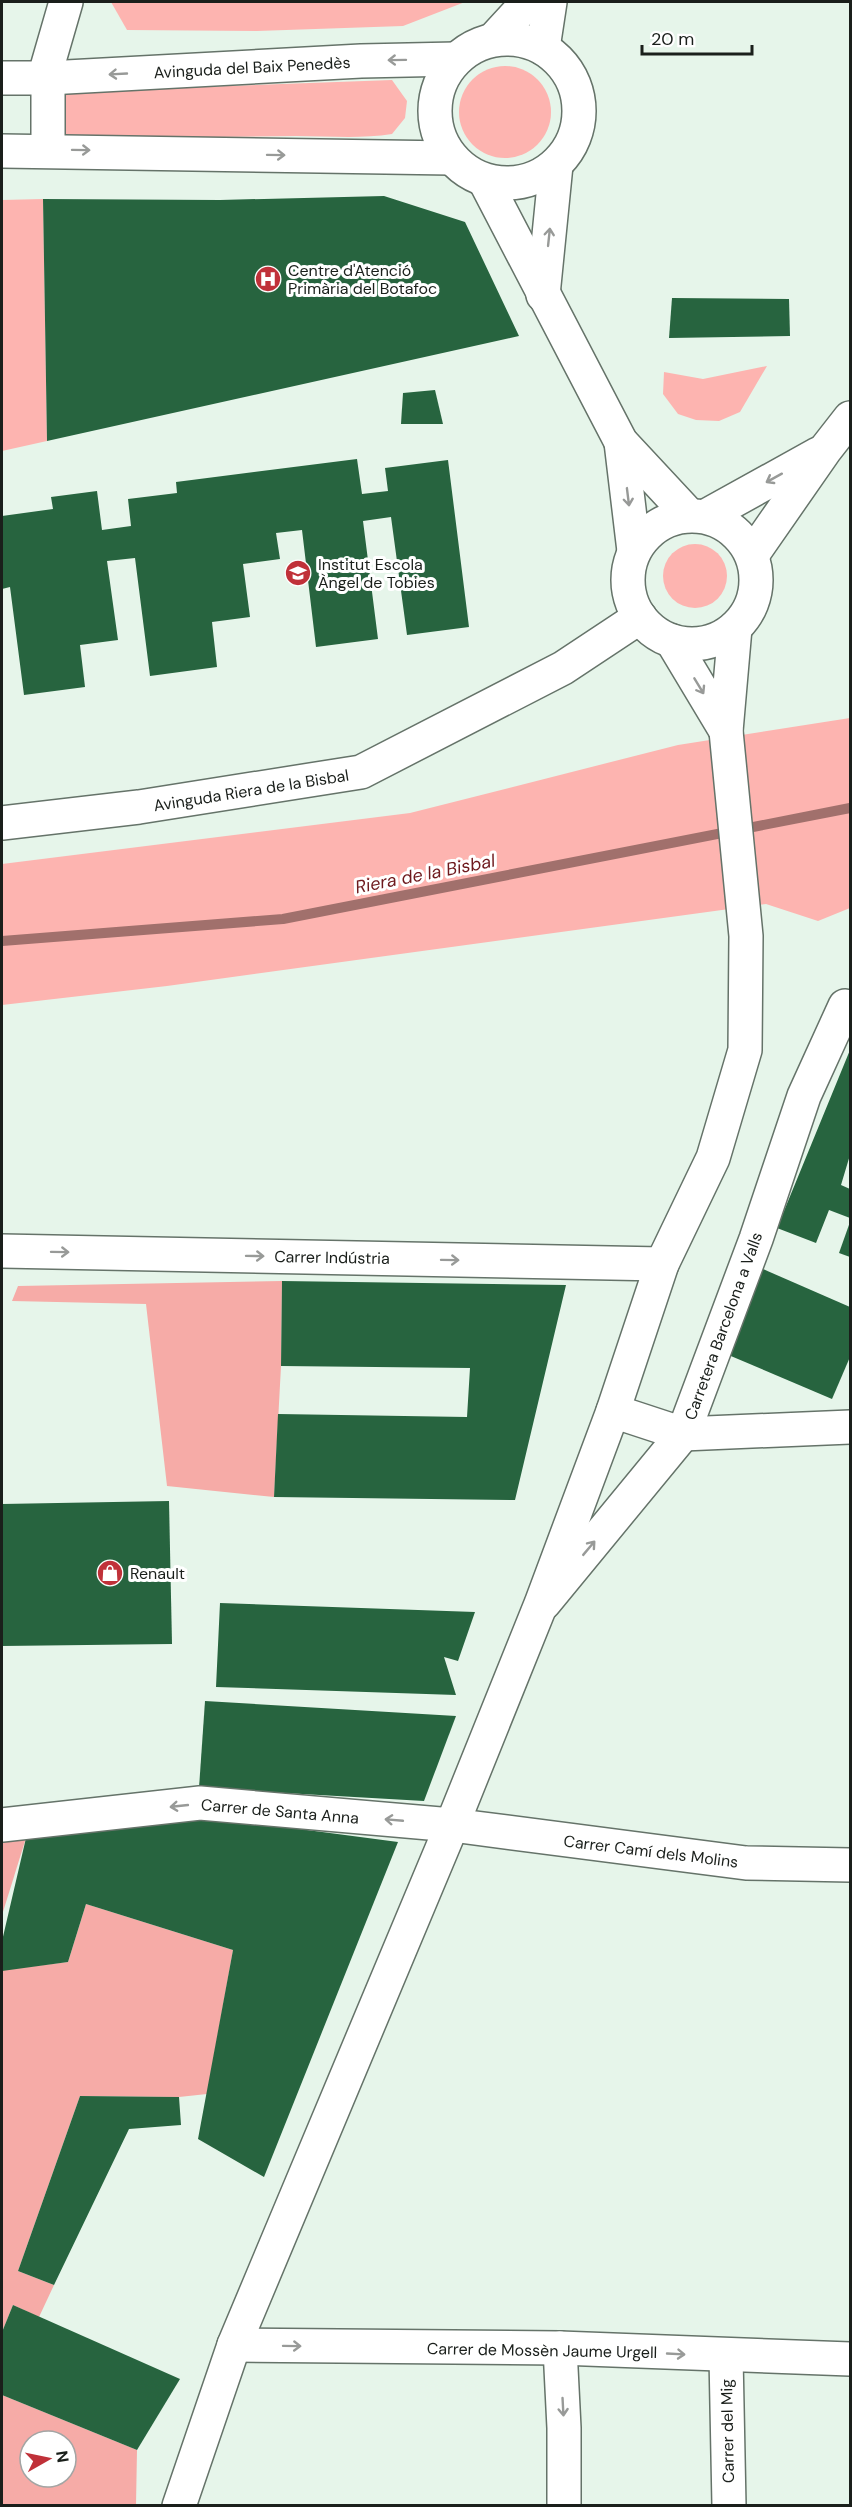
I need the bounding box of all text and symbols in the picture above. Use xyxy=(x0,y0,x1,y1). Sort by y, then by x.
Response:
scale bar xyxy=(642,18,752,56)
text: 20 m xyxy=(651,27,694,51)
street label: Avinguda del Baix Penedès xyxy=(153,52,351,83)
one-way arrow xyxy=(388,54,408,66)
one-way arrow xyxy=(109,69,129,80)
one-way arrow xyxy=(70,145,90,156)
one-way arrow xyxy=(265,149,285,160)
one-way arrow xyxy=(543,227,554,247)
place label: Centre d'Atenció Primària del Botafoc xyxy=(288,260,437,299)
hospital icon: Centre d'Atenció Primària del Botafoc xyxy=(253,264,283,294)
one-way arrow xyxy=(766,472,783,484)
one-way arrow xyxy=(623,486,634,506)
place label: Institut Escola Àngel de Tobies xyxy=(318,554,435,593)
school or university icon: Institut Escola Àngel de Tobies xyxy=(283,558,313,588)
one-way arrow xyxy=(693,677,705,694)
street label: Avinguda Riera de la Bisbal xyxy=(152,765,350,816)
water label: Riera de la Bisbal xyxy=(353,848,498,899)
street label: Carretera Barcelona a Valls xyxy=(680,1229,767,1423)
one-way arrow xyxy=(49,1246,69,1258)
street label: Carrer Indústria xyxy=(274,1246,390,1269)
one-way arrow xyxy=(244,1250,264,1262)
one-way arrow xyxy=(439,1254,459,1266)
one-way arrow xyxy=(582,1541,596,1556)
shop icon: Renault xyxy=(95,1558,125,1588)
place label: Renault xyxy=(130,1563,185,1584)
street label: Carrer de Santa Anna xyxy=(200,1794,360,1829)
one-way arrow xyxy=(169,1800,189,1811)
one-way arrow xyxy=(384,1814,404,1825)
street label: Carrer Camí dels Molins xyxy=(562,1830,739,1873)
street label: Carrer de Mossèn Jaume Urgell xyxy=(427,2338,657,2363)
one-way arrow xyxy=(282,2340,302,2352)
one-way arrow xyxy=(666,2348,686,2359)
street label: Carrer del Mig xyxy=(716,2379,739,2483)
one-way arrow xyxy=(558,2396,569,2416)
north arrow xyxy=(18,2429,78,2489)
text: N xyxy=(51,2449,74,2464)

